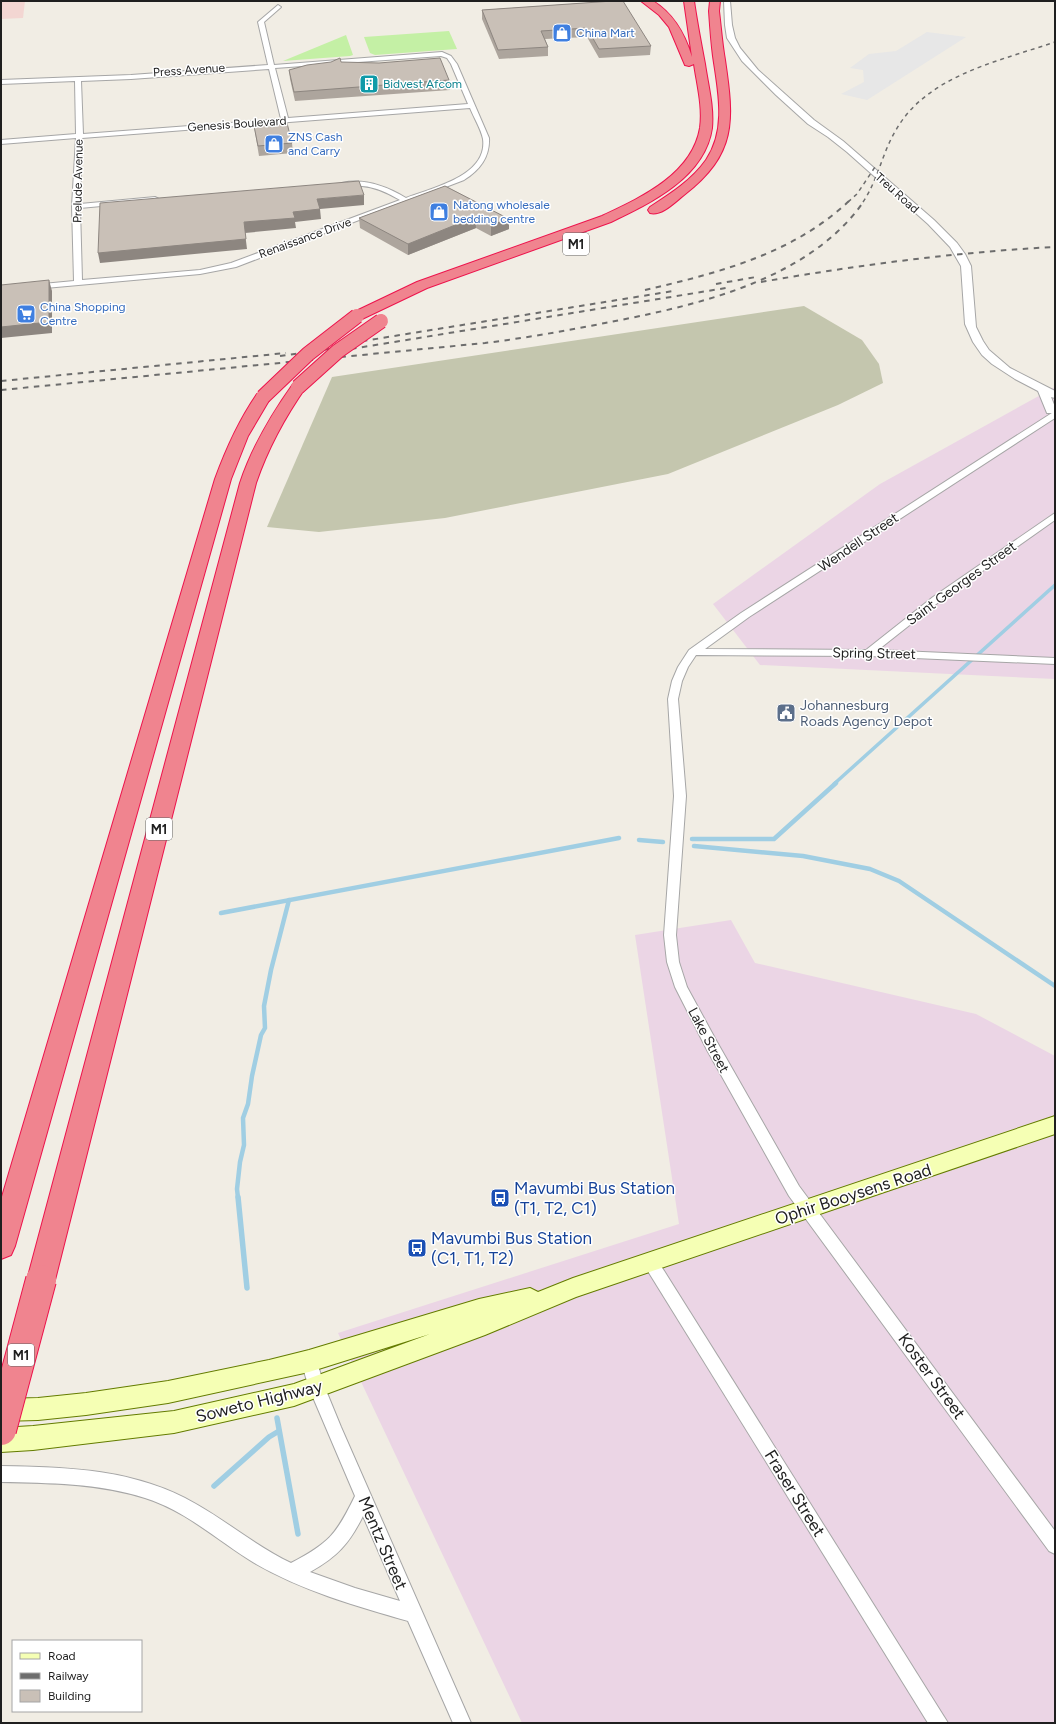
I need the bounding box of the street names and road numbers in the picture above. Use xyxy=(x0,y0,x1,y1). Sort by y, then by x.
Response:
street label: Press Avenue xyxy=(152,60,226,80)
street label: Genesis Boulevard xyxy=(187,114,287,134)
street label: Prelude Avenue xyxy=(70,138,86,223)
street label: Treu Road xyxy=(872,170,922,216)
street label: Renaissance Drive xyxy=(257,215,354,261)
road number: M1 xyxy=(563,233,589,255)
street label: Wendell Street xyxy=(815,509,902,575)
street label: Saint Georges Street xyxy=(903,538,1020,629)
street label: Spring Street xyxy=(832,644,916,663)
road number: M1 xyxy=(146,818,172,840)
street label: Lake Street xyxy=(684,1005,733,1076)
street label: Ophir Booysens Road xyxy=(772,1159,934,1229)
street label: Koster Street xyxy=(894,1329,970,1423)
road number: M1 xyxy=(8,1344,34,1366)
street label: Soweto Highway xyxy=(194,1376,324,1426)
street label: Fraser Street xyxy=(760,1446,830,1540)
street label: Mentz Street xyxy=(354,1493,412,1593)

